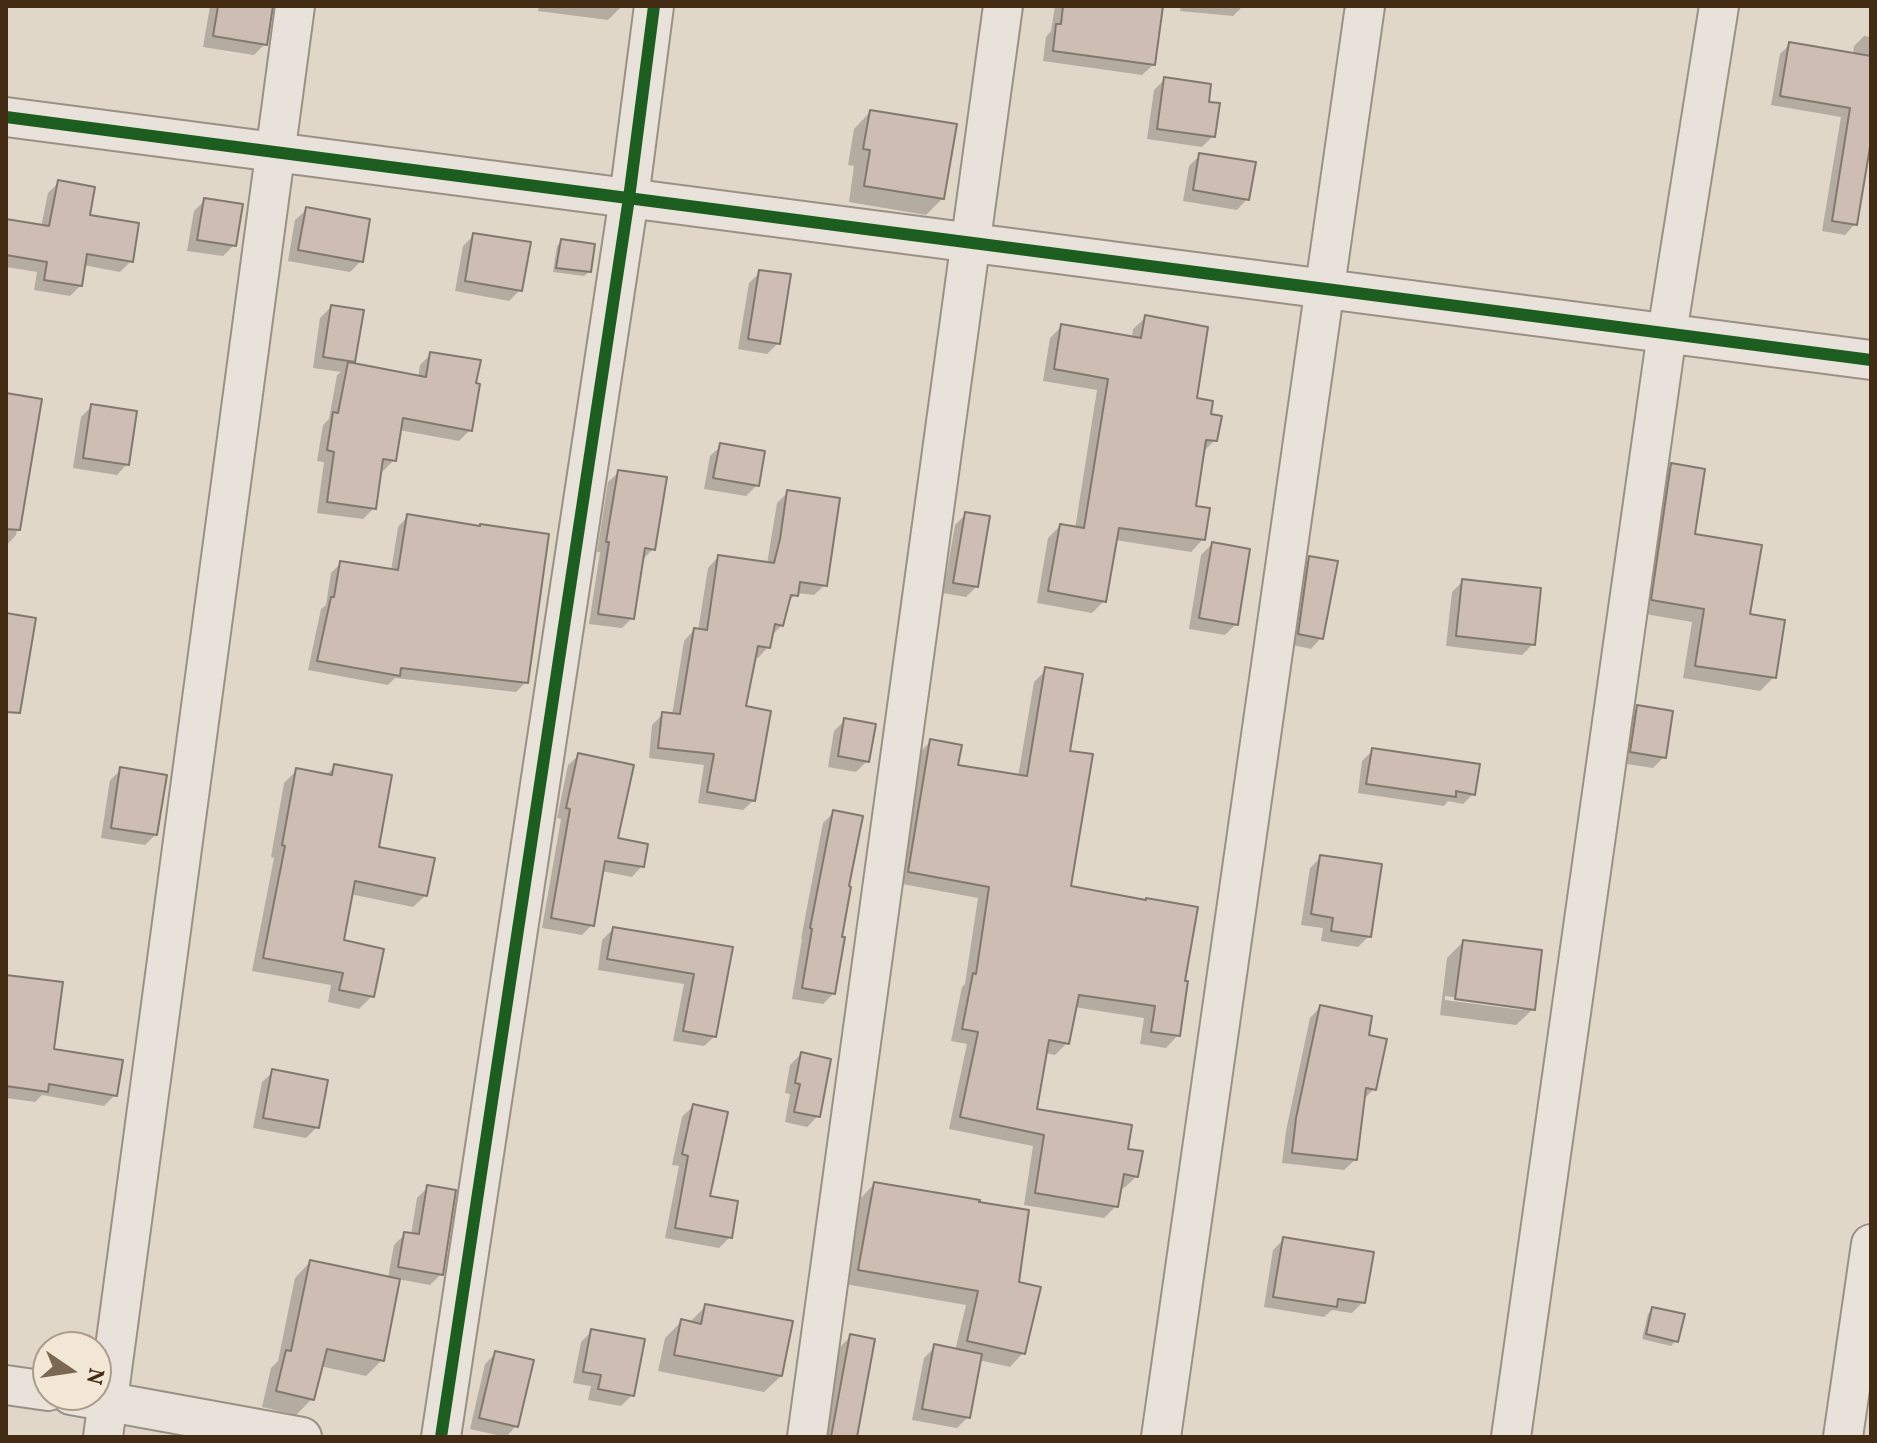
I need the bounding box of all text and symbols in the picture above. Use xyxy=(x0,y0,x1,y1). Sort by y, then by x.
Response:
north arrow xyxy=(32,1331,112,1411)
text: N xyxy=(77,1365,111,1387)

